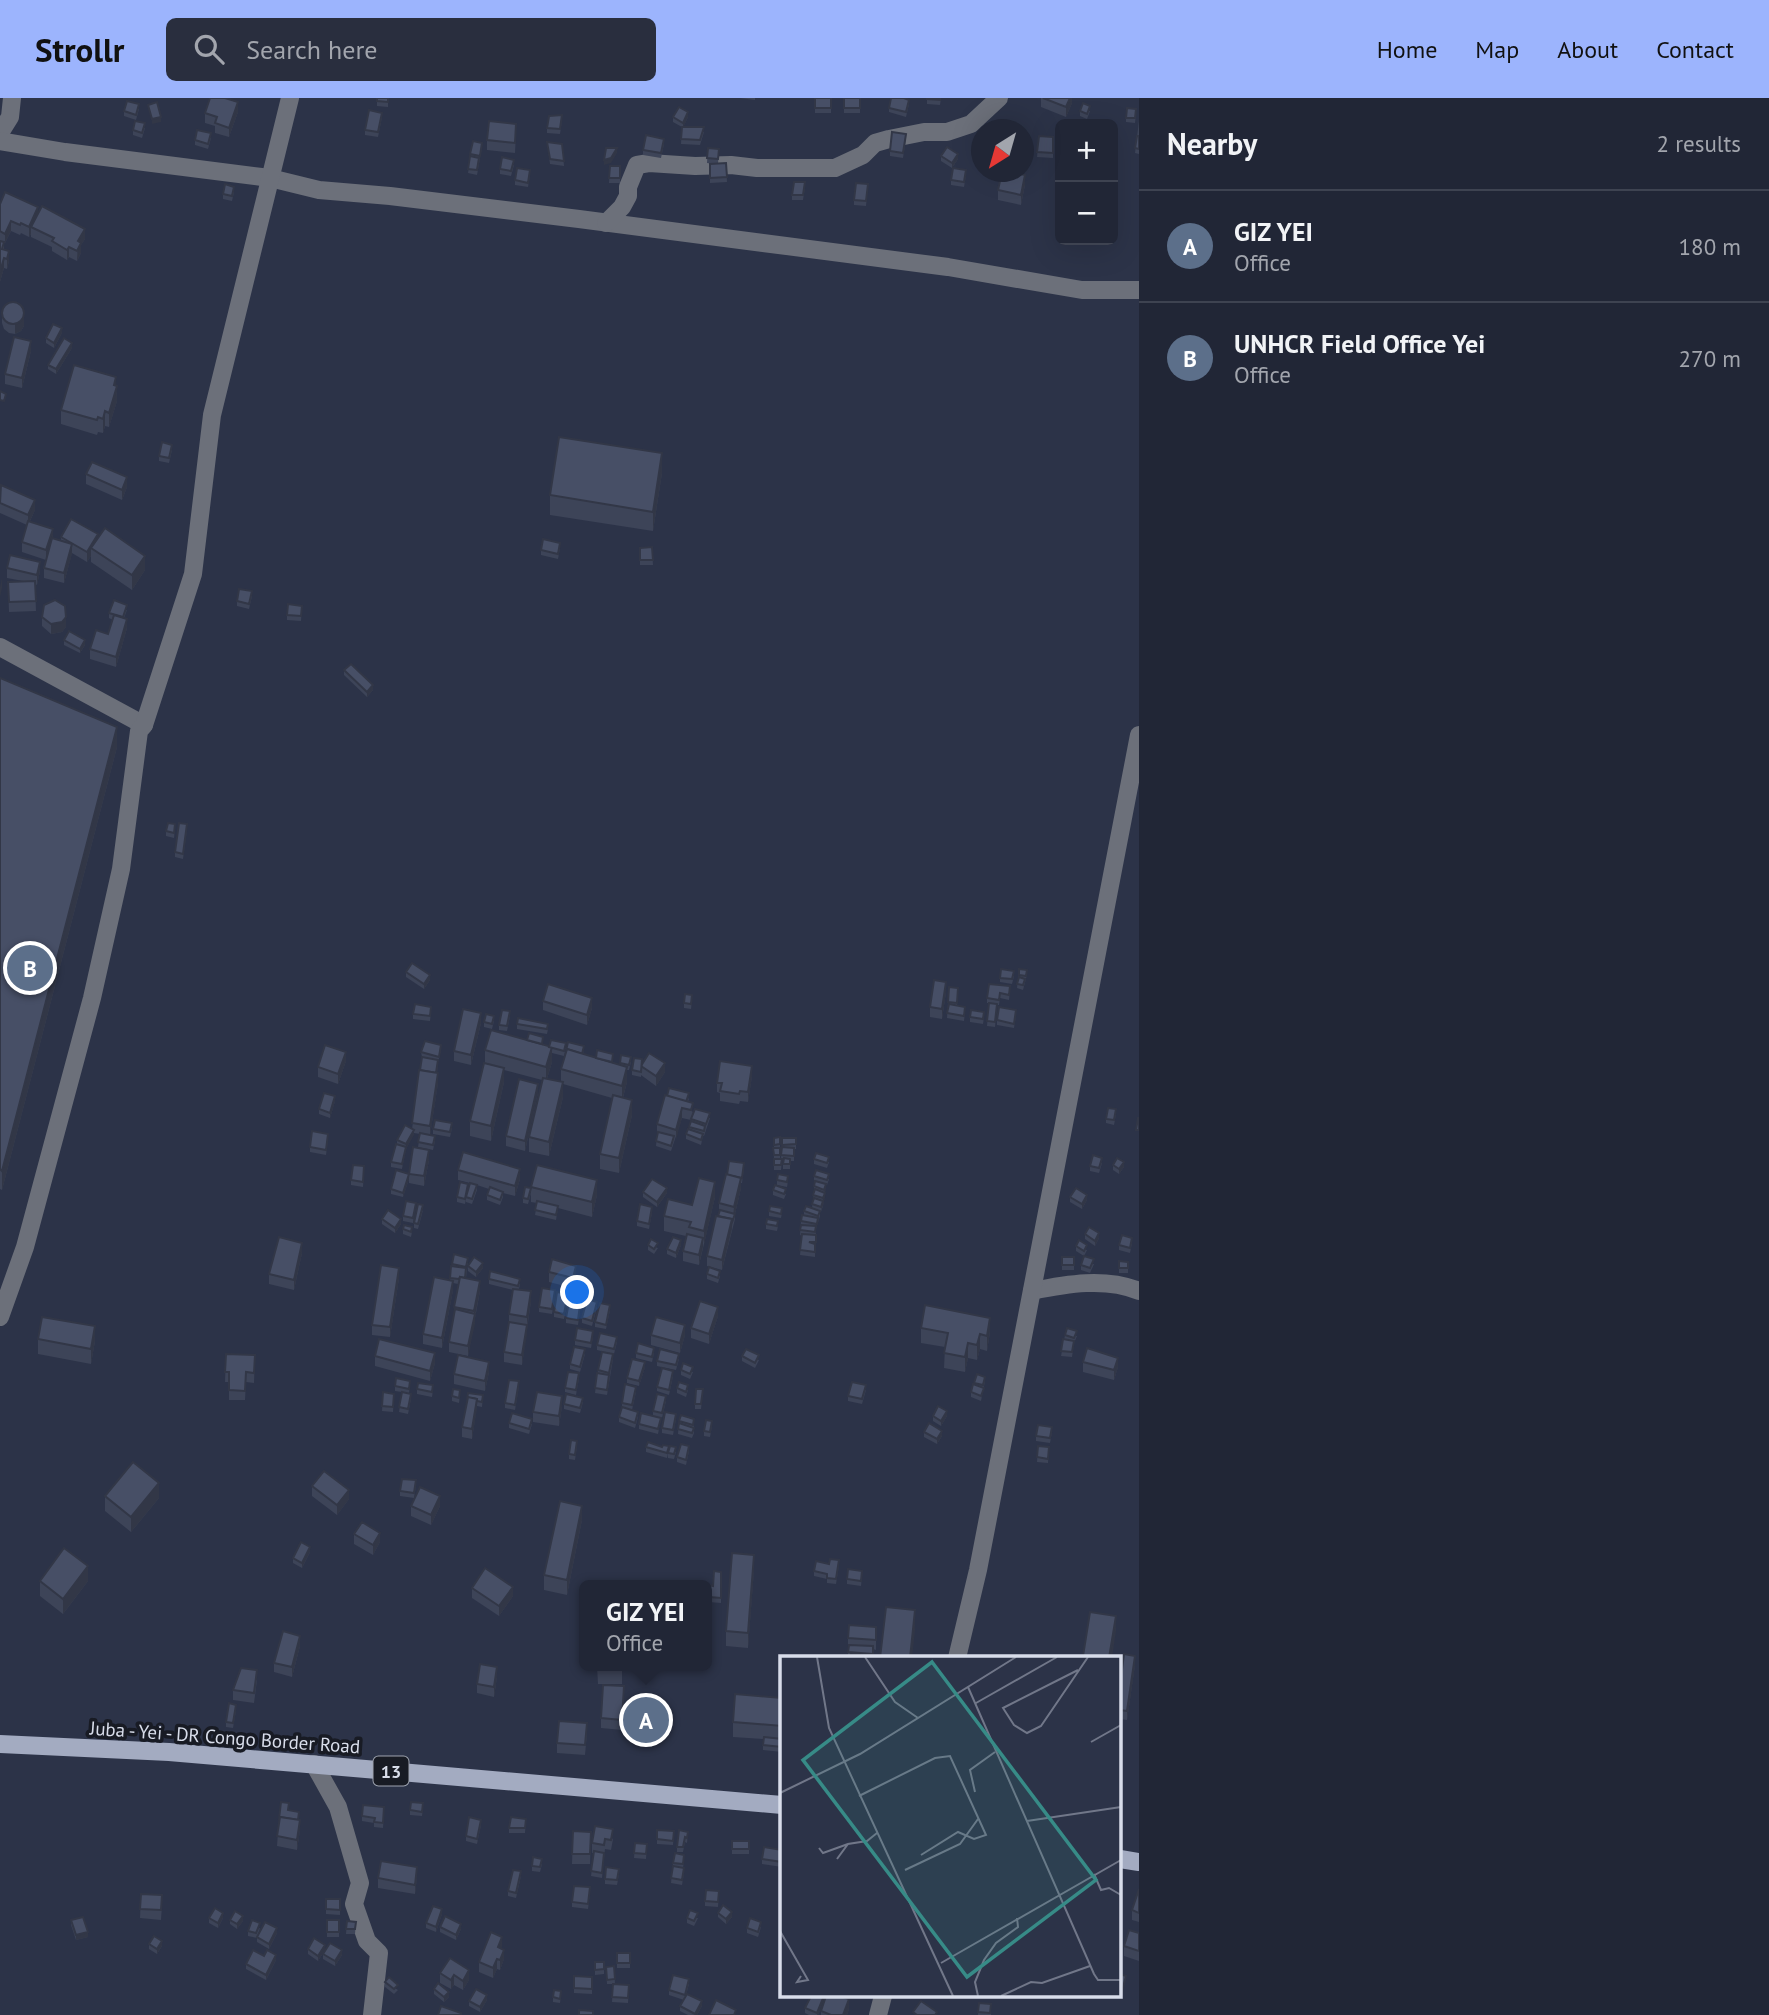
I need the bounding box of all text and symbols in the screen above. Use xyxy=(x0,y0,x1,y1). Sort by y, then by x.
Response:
search box xyxy=(166,18,656,81)
text: Strollr xyxy=(35,28,124,71)
icon: search xyxy=(190,30,228,68)
text: Search here xyxy=(246,33,377,66)
text: Home xyxy=(1377,34,1437,65)
text: Map xyxy=(1475,34,1519,65)
text: About xyxy=(1557,34,1618,65)
text: Contact xyxy=(1656,34,1734,65)
north arrow xyxy=(971,119,1034,182)
map controls xyxy=(1055,119,1118,245)
button: + xyxy=(1055,119,1118,182)
text: Nearby xyxy=(1167,124,1257,163)
text: 2 results xyxy=(1657,129,1741,158)
button: − xyxy=(1055,182,1118,245)
text: GIZ YEI xyxy=(1234,215,1313,248)
text: A xyxy=(1183,232,1197,261)
text: 180 m xyxy=(1679,232,1741,261)
text: Office xyxy=(1234,248,1291,277)
text: UNHCR Field Office Yei xyxy=(1234,327,1485,360)
text: B xyxy=(1183,344,1197,373)
text: 270 m xyxy=(1679,344,1741,373)
text: Office xyxy=(1234,360,1291,389)
pin: B xyxy=(7,942,53,994)
your location xyxy=(560,1275,594,1309)
popup xyxy=(579,1580,712,1671)
text: GIZ YEI xyxy=(606,1595,685,1628)
text: Office xyxy=(606,1628,663,1657)
inset map xyxy=(780,1656,1122,1997)
pin: A xyxy=(623,1694,669,1746)
street label: Juba - Yei - DR Congo Border Road xyxy=(88,1716,361,1758)
road number: 13 xyxy=(374,1756,408,1786)

